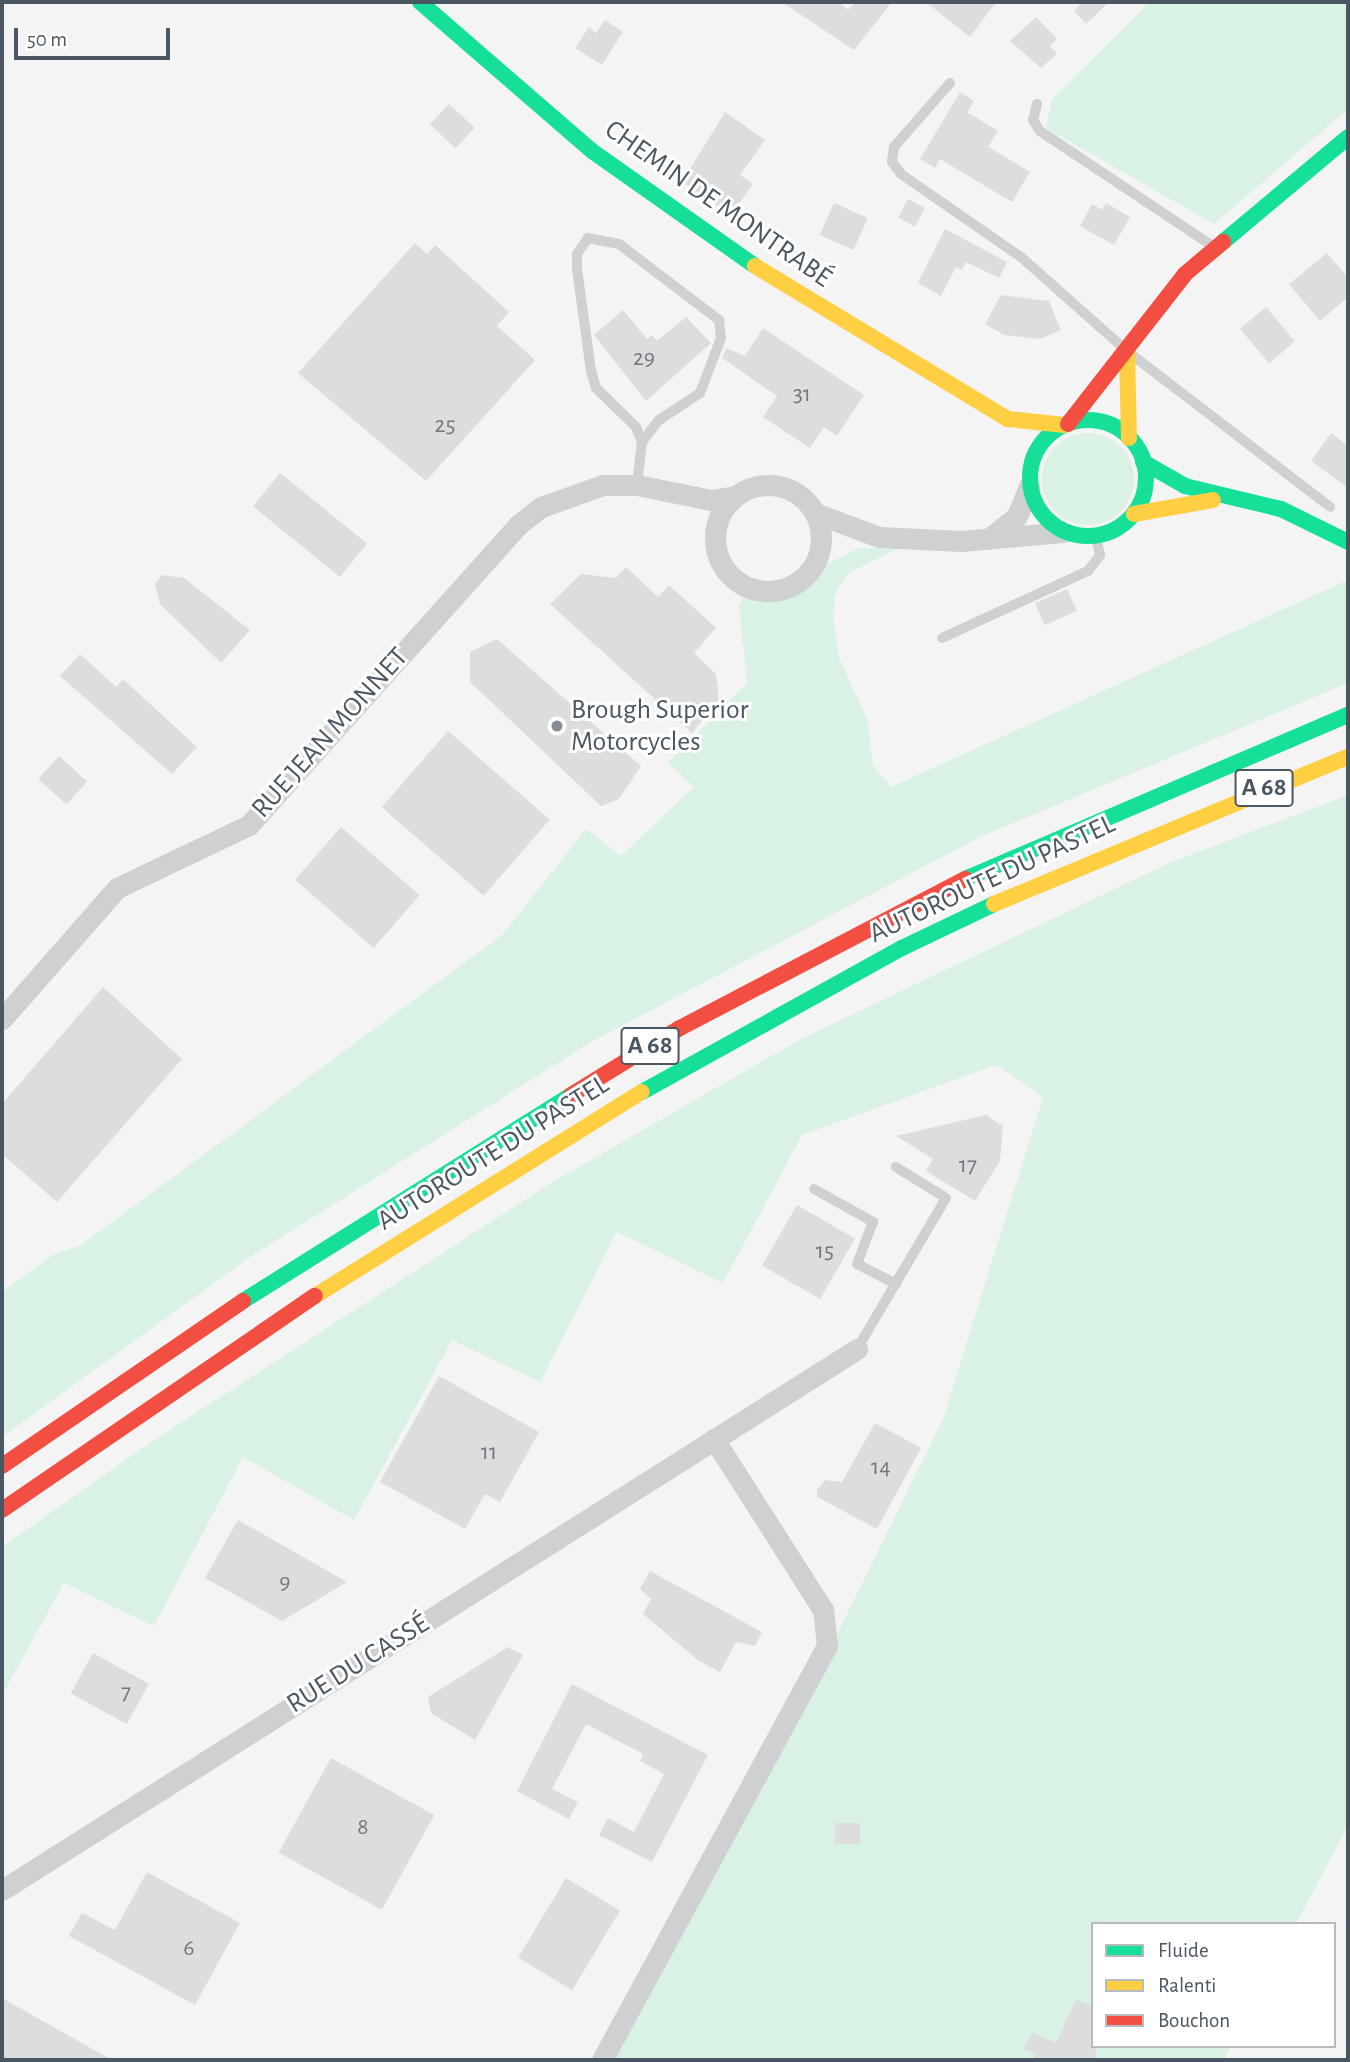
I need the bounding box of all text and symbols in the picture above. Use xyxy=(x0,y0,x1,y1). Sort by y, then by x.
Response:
scale bar xyxy=(18,14,173,58)
text: 50 m xyxy=(27,29,67,50)
street label: CHEMIN DE MONTRABÉ xyxy=(598,113,838,295)
house number: 29 xyxy=(633,345,655,373)
house number: 31 xyxy=(793,381,811,409)
house number: 25 xyxy=(435,412,455,440)
street label: RUE JEAN MONNET xyxy=(245,641,415,825)
place label: Brough Superior Motorcycles xyxy=(571,693,749,759)
marker: Brough Superior Motorcycles xyxy=(549,718,565,734)
road number: A 68 xyxy=(1234,766,1294,810)
street label: AUTOROUTE DU PASTEL xyxy=(864,807,1120,951)
road number: A 68 xyxy=(620,1023,680,1068)
street label: AUTOROUTE DU PASTEL xyxy=(371,1068,615,1238)
house number: 17 xyxy=(959,1152,977,1180)
house number: 15 xyxy=(816,1238,834,1266)
house number: 11 xyxy=(481,1439,497,1467)
house number: 14 xyxy=(871,1454,891,1482)
house number: 9 xyxy=(279,1569,291,1597)
street label: RUE DU CASSÉ xyxy=(281,1607,435,1721)
house number: 7 xyxy=(121,1679,131,1707)
house number: 8 xyxy=(357,1814,369,1842)
legend xyxy=(1091,1922,1336,2048)
house number: 6 xyxy=(183,1935,195,1963)
text: Fluide xyxy=(1158,1940,1209,1961)
text: Ralenti xyxy=(1158,1975,1216,1996)
text: Bouchon xyxy=(1158,2010,1230,2031)

